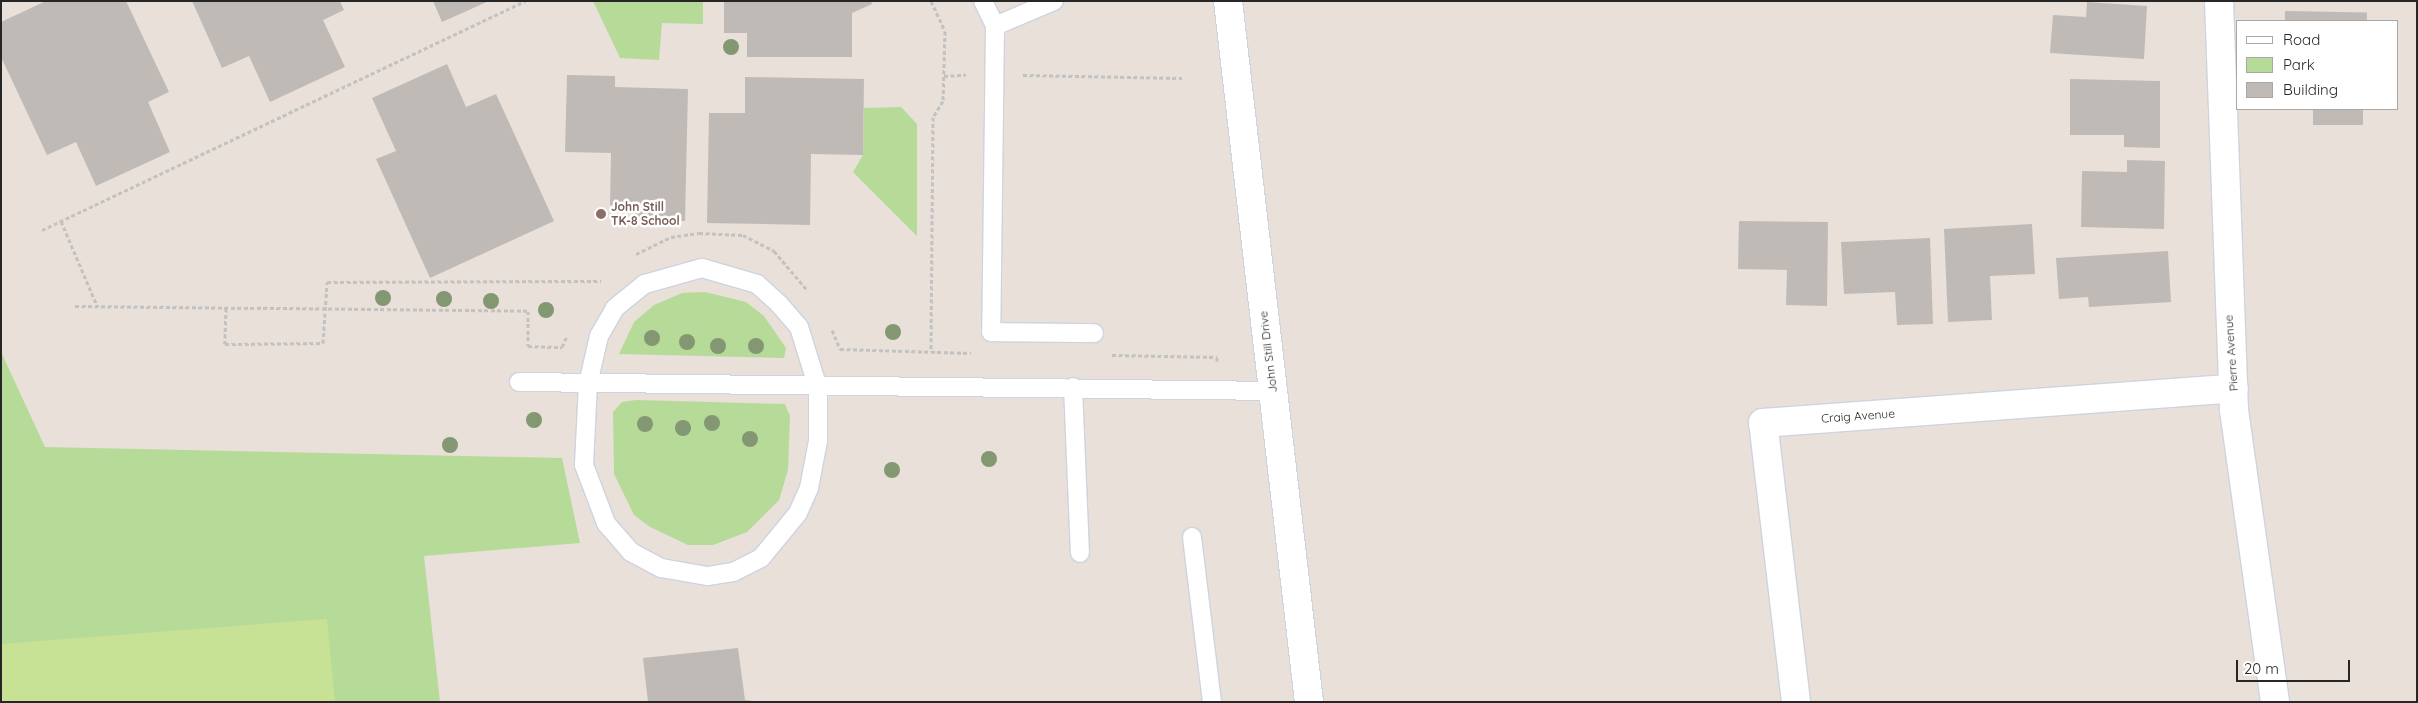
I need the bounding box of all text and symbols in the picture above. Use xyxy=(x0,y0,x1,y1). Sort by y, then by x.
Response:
legend xyxy=(2236,20,2398,110)
text: Road xyxy=(2283,30,2320,49)
text: Park xyxy=(2283,55,2315,74)
text: Building xyxy=(2283,80,2338,99)
place label: John Still TK-8 School xyxy=(611,200,680,228)
marker: John Still TK-8 School xyxy=(595,208,607,220)
street label: John Still Drive xyxy=(1256,310,1280,394)
street label: Pierre Avenue xyxy=(2221,314,2241,392)
street label: Craig Avenue xyxy=(1821,406,1895,426)
scale bar xyxy=(2238,650,2352,682)
text: 20 m xyxy=(2244,659,2279,678)

